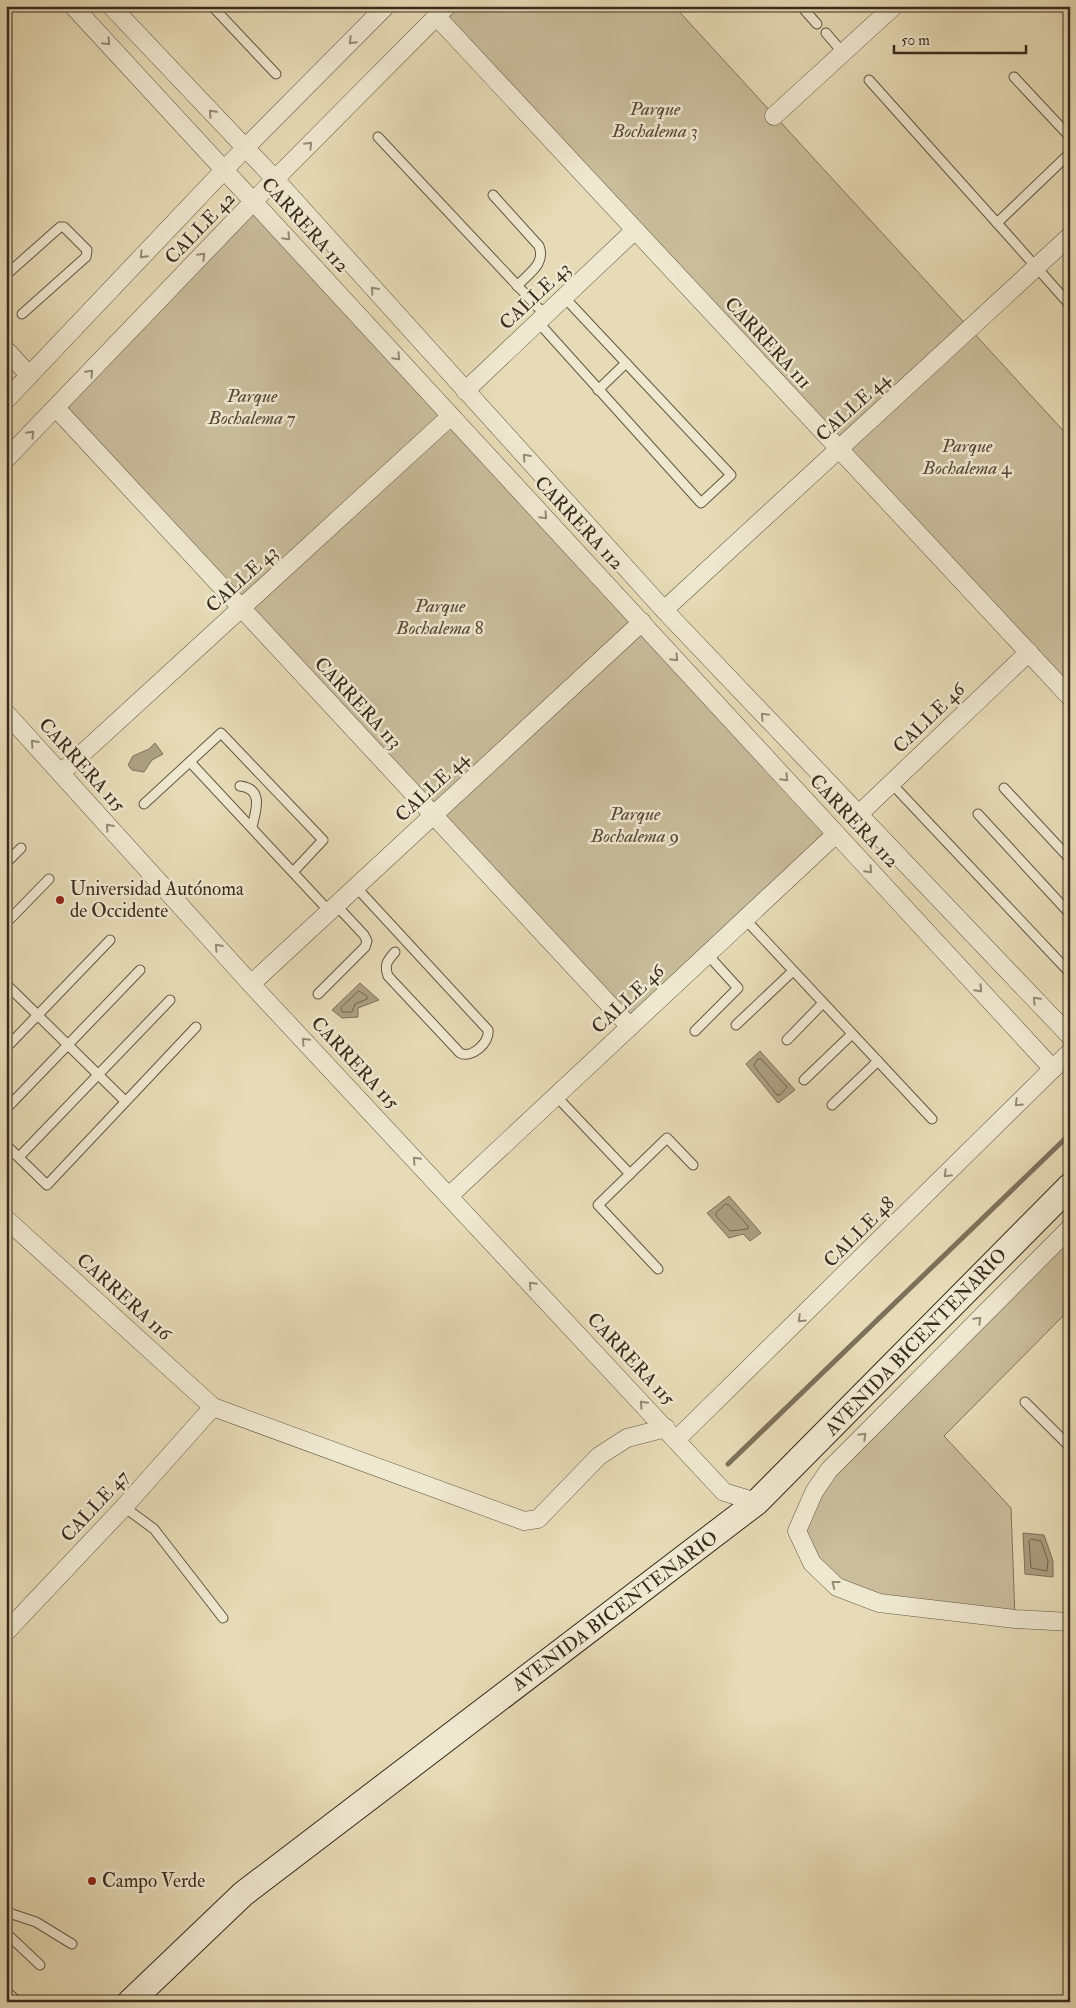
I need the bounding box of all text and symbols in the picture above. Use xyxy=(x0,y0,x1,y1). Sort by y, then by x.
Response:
scale bar xyxy=(894,22,1026,54)
text: 50 m xyxy=(901,31,930,50)
one-way arrow xyxy=(349,35,358,44)
one-way arrow xyxy=(101,36,110,45)
park label: Parque Bochalema 3 xyxy=(611,97,698,143)
one-way arrow xyxy=(209,109,218,118)
one-way arrow xyxy=(303,142,312,151)
street label: CARRERA 112 xyxy=(256,172,354,278)
street label: CALLE 42 xyxy=(160,187,240,269)
one-way arrow xyxy=(281,232,290,241)
one-way arrow xyxy=(140,250,149,259)
one-way arrow xyxy=(196,253,205,262)
street label: CALLE 43 xyxy=(494,257,576,335)
one-way arrow xyxy=(371,286,380,295)
street label: CARRERA 111 xyxy=(719,292,817,394)
one-way arrow xyxy=(391,352,400,361)
street label: CALLE 44 xyxy=(811,367,896,447)
one-way arrow xyxy=(84,370,93,379)
park label: Parque Bochalema 7 xyxy=(207,384,296,430)
one-way arrow xyxy=(25,431,34,440)
park label: Parque Bochalema 4 xyxy=(922,434,1012,480)
one-way arrow xyxy=(522,454,531,463)
street label: CARRERA 112 xyxy=(529,471,629,575)
one-way arrow xyxy=(538,511,547,520)
street label: CALLE 43 xyxy=(201,540,283,618)
park label: Parque Bochalema 8 xyxy=(395,594,484,640)
street label: CARRERA 113 xyxy=(309,652,407,754)
one-way arrow xyxy=(669,653,678,662)
street label: CALLE 46 xyxy=(888,677,971,758)
one-way arrow xyxy=(761,712,770,721)
street label: CARRERA 115 xyxy=(33,713,131,818)
one-way arrow xyxy=(30,739,39,748)
street label: CALLE 44 xyxy=(390,746,474,827)
street label: CARRERA 112 xyxy=(804,769,904,873)
one-way arrow xyxy=(779,772,788,781)
park label: Parque Bochalema 9 xyxy=(590,802,679,848)
one-way arrow xyxy=(106,823,115,832)
one-way arrow xyxy=(863,864,872,873)
place label: Universidad Autónoma de Occidente xyxy=(70,877,244,923)
marker: Universidad Autónoma de Occidente xyxy=(54,894,66,906)
one-way arrow xyxy=(215,944,224,953)
street label: CALLE 46 xyxy=(587,958,671,1039)
one-way arrow xyxy=(974,984,983,993)
one-way arrow xyxy=(1033,997,1042,1006)
street label: CARRERA 115 xyxy=(306,1012,405,1115)
one-way arrow xyxy=(302,1038,311,1047)
one-way arrow xyxy=(1015,1097,1024,1106)
one-way arrow xyxy=(413,1157,422,1166)
one-way arrow xyxy=(943,1168,952,1177)
street label: CALLE 48 xyxy=(819,1192,899,1272)
street label: AVENIDA BICENTENARIO xyxy=(819,1243,1012,1442)
street label: CARRERA 116 xyxy=(72,1248,178,1347)
one-way arrow xyxy=(529,1281,538,1290)
street label: CARRERA 115 xyxy=(582,1308,681,1411)
one-way arrow xyxy=(797,1313,806,1322)
one-way arrow xyxy=(972,1317,981,1326)
one-way arrow xyxy=(640,1400,649,1409)
one-way arrow xyxy=(857,1432,866,1441)
street label: CALLE 47 xyxy=(56,1465,135,1547)
street label: AVENIDA BICENTENARIO xyxy=(506,1526,723,1697)
one-way arrow xyxy=(831,1580,840,1589)
place label: Campo Verde xyxy=(102,1869,205,1894)
marker: Campo Verde xyxy=(86,1875,98,1887)

